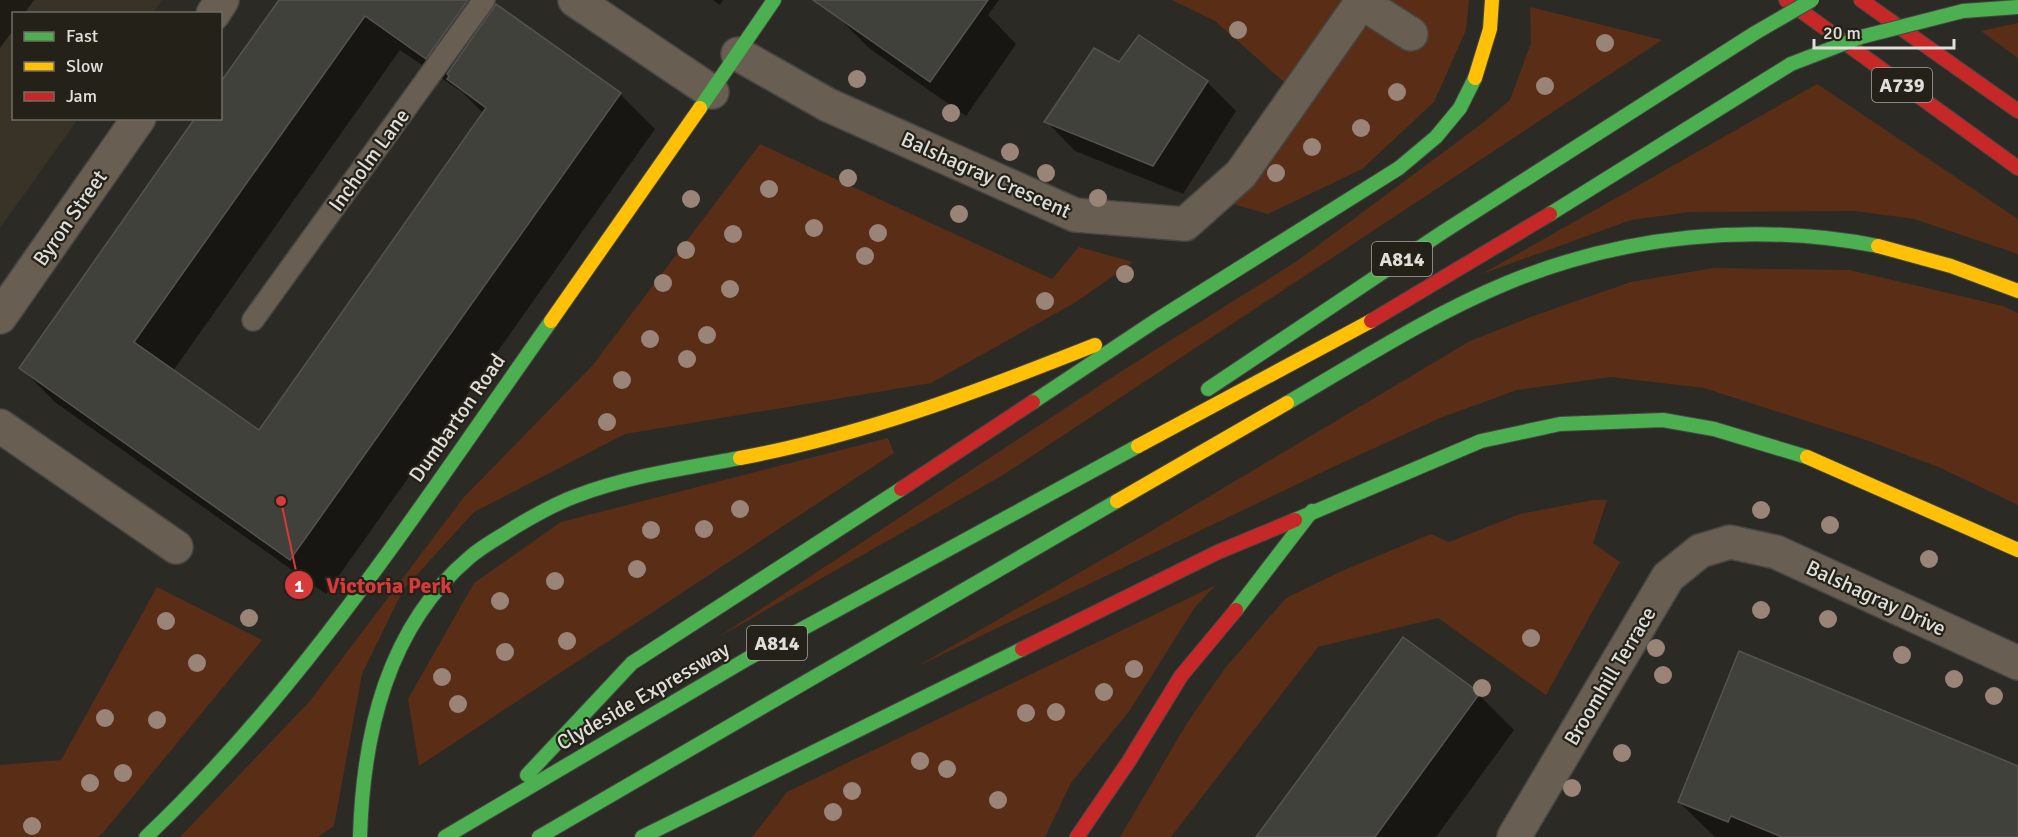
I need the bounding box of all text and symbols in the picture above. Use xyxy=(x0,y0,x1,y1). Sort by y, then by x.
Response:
legend xyxy=(12,12,222,120)
scale bar xyxy=(1814,12,1954,50)
text: 20 m xyxy=(1823,22,1861,44)
text: Fast xyxy=(66,25,98,47)
text: Slow xyxy=(66,55,103,77)
road number: A739 xyxy=(1872,68,1932,102)
text: Jam xyxy=(66,85,97,107)
street label: Incholm Lane xyxy=(323,104,415,216)
street label: Balshagray Crescent xyxy=(897,126,1075,224)
street label: Byron Street xyxy=(27,165,113,271)
road number: A814 xyxy=(1372,242,1432,276)
street label: Dumbarton Road xyxy=(403,349,511,487)
street label: Balshagray Drive xyxy=(1802,554,1950,642)
callout: Victoria Perk xyxy=(284,565,463,605)
text: Victoria Perk xyxy=(326,572,452,599)
text: 1 xyxy=(294,575,304,597)
street label: Broomhill Terrace xyxy=(1558,602,1662,750)
road number: A814 xyxy=(747,626,807,660)
street label: Clydeside Expressway xyxy=(552,636,734,756)

